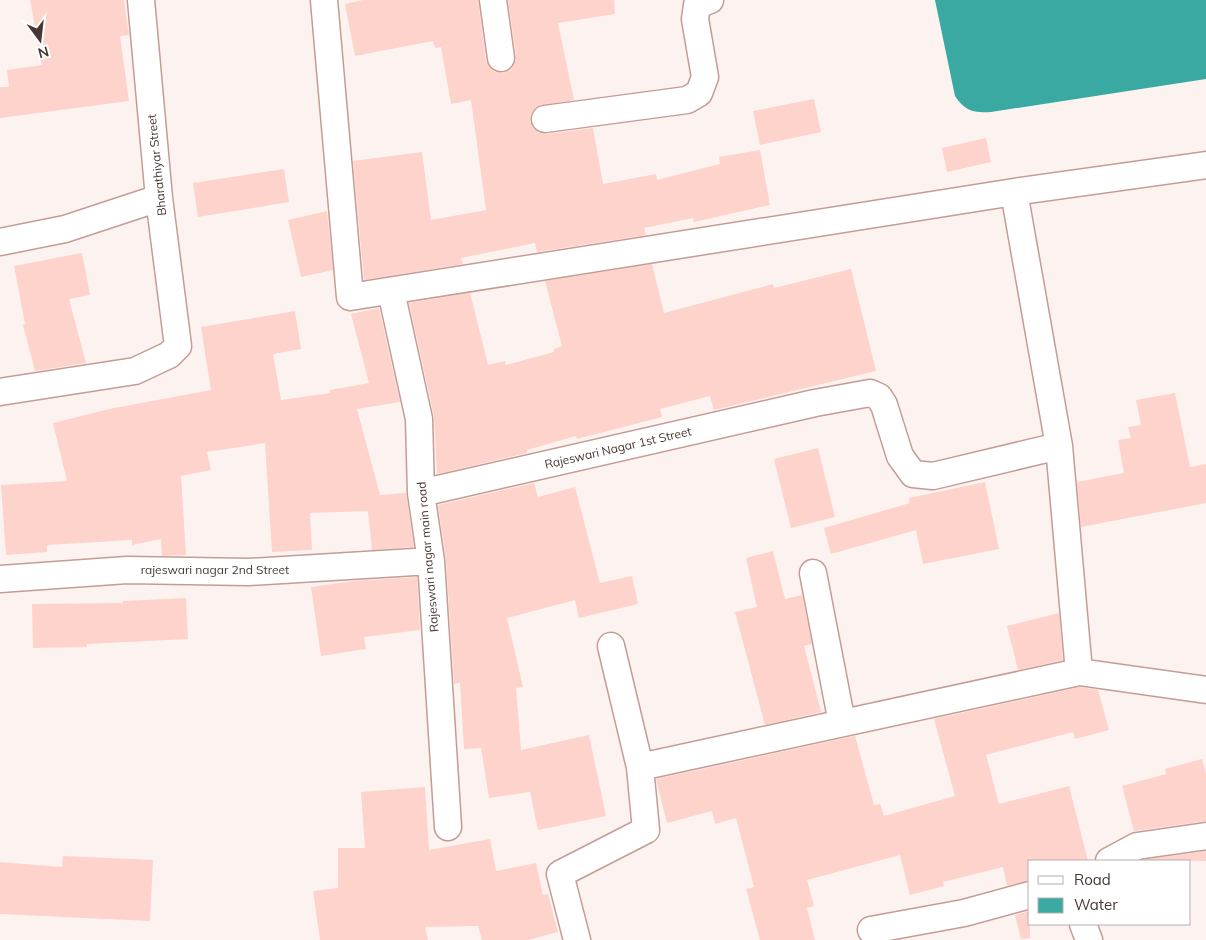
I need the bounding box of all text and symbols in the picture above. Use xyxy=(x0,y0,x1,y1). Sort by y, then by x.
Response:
north arrow xyxy=(15,15,65,65)
text: N xyxy=(36,42,51,63)
street label: Bharathiyar Street xyxy=(144,113,169,217)
street label: Rajeswari Nagar 1st Street xyxy=(543,423,693,472)
street label: Rajeswari nagar main road xyxy=(413,481,442,633)
street label: rajeswari nagar 2nd Street xyxy=(141,562,289,577)
legend xyxy=(1028,860,1191,925)
text: Road xyxy=(1074,870,1111,889)
text: Water xyxy=(1074,895,1118,914)

